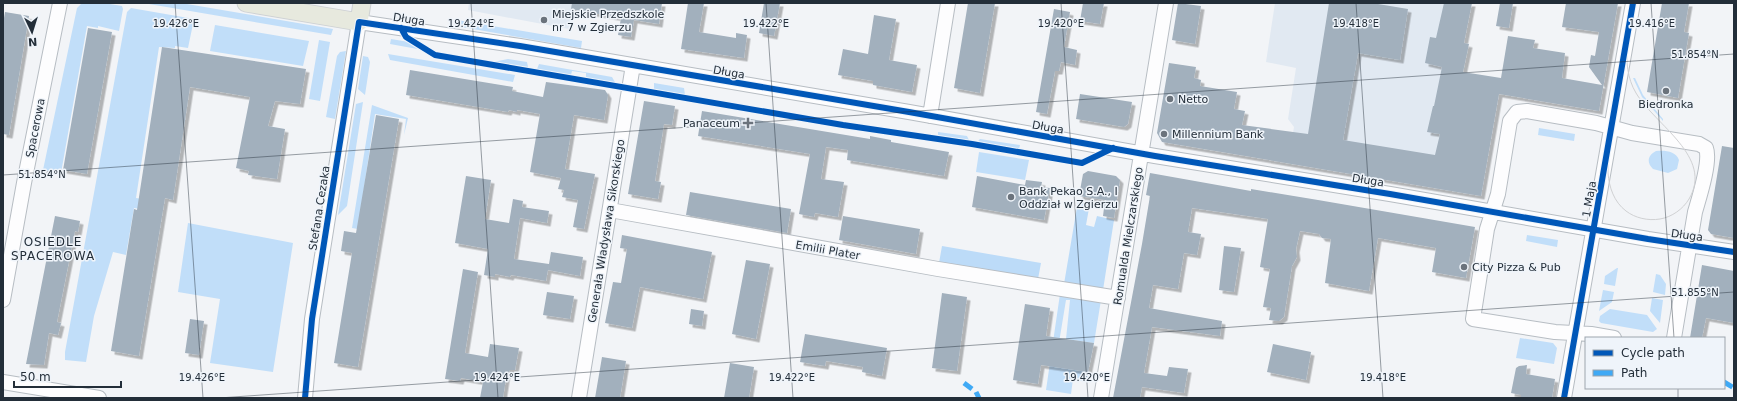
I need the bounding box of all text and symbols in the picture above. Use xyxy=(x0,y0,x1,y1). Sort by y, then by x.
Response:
place label: Miejskie Przedszkole nr 7 w Zgierzu xyxy=(552,8,665,34)
street label: Długa xyxy=(392,11,426,28)
north arrow xyxy=(12,12,52,52)
marker: Miejskie Przedszkole nr 7 w Zgierzu xyxy=(539,15,549,25)
text: 19.426°E xyxy=(153,18,199,29)
text: 19.424°E xyxy=(448,18,494,29)
text: 19.422°E xyxy=(743,18,789,29)
text: 19.420°E xyxy=(1038,18,1084,29)
text: 19.418°E xyxy=(1333,18,1379,29)
text: 19.416°E xyxy=(1629,18,1675,29)
text: N xyxy=(28,35,38,48)
text: 51.854°N xyxy=(1671,49,1719,60)
street label: Długa xyxy=(712,63,746,82)
marker: Biedronka xyxy=(1661,86,1671,96)
place label: Netto xyxy=(1178,93,1209,106)
marker: Netto xyxy=(1165,94,1175,104)
street label: Spacerowa xyxy=(23,97,48,159)
place label: Biedronka xyxy=(1638,98,1694,111)
place label: Panaceum xyxy=(683,117,740,130)
marker: Panaceum xyxy=(743,118,753,128)
street label: Długa xyxy=(1031,118,1065,137)
place label: Millennium Bank xyxy=(1172,128,1264,141)
marker: Millennium Bank xyxy=(1159,129,1169,139)
street label: Generała Władysława Sikorskiego xyxy=(586,138,627,324)
street label: Stefana Cezaka xyxy=(306,165,333,251)
street label: Romualda Mielczarskiego xyxy=(1111,166,1146,306)
text: 51.854°N xyxy=(18,169,66,180)
street label: Długa xyxy=(1351,172,1385,189)
street label: 1 Maja xyxy=(1580,180,1599,218)
place label: Bank Pekao S.A., I Oddział w Zgierzu xyxy=(1019,185,1118,211)
marker: Bank Pekao S.A., I Oddział w Zgierzu xyxy=(1006,192,1016,202)
street label: Długa xyxy=(1670,227,1704,244)
district label: OSIEDLE SPACEROWA xyxy=(11,235,95,263)
street label: Emilii Plater xyxy=(795,238,862,263)
place label: City Pizza & Pub xyxy=(1472,261,1561,274)
marker: City Pizza & Pub xyxy=(1459,262,1469,272)
text: 51.855°N xyxy=(1671,287,1719,298)
legend xyxy=(1585,337,1725,389)
text: Cycle path xyxy=(1621,346,1685,360)
scale bar xyxy=(14,363,121,389)
text: Path xyxy=(1621,366,1647,380)
text: 50 m xyxy=(20,370,51,384)
text: 19.426°E xyxy=(179,372,225,383)
text: 19.424°E xyxy=(474,372,520,383)
text: 19.422°E xyxy=(769,372,815,383)
text: 19.420°E xyxy=(1064,372,1110,383)
text: 19.418°E xyxy=(1360,372,1406,383)

